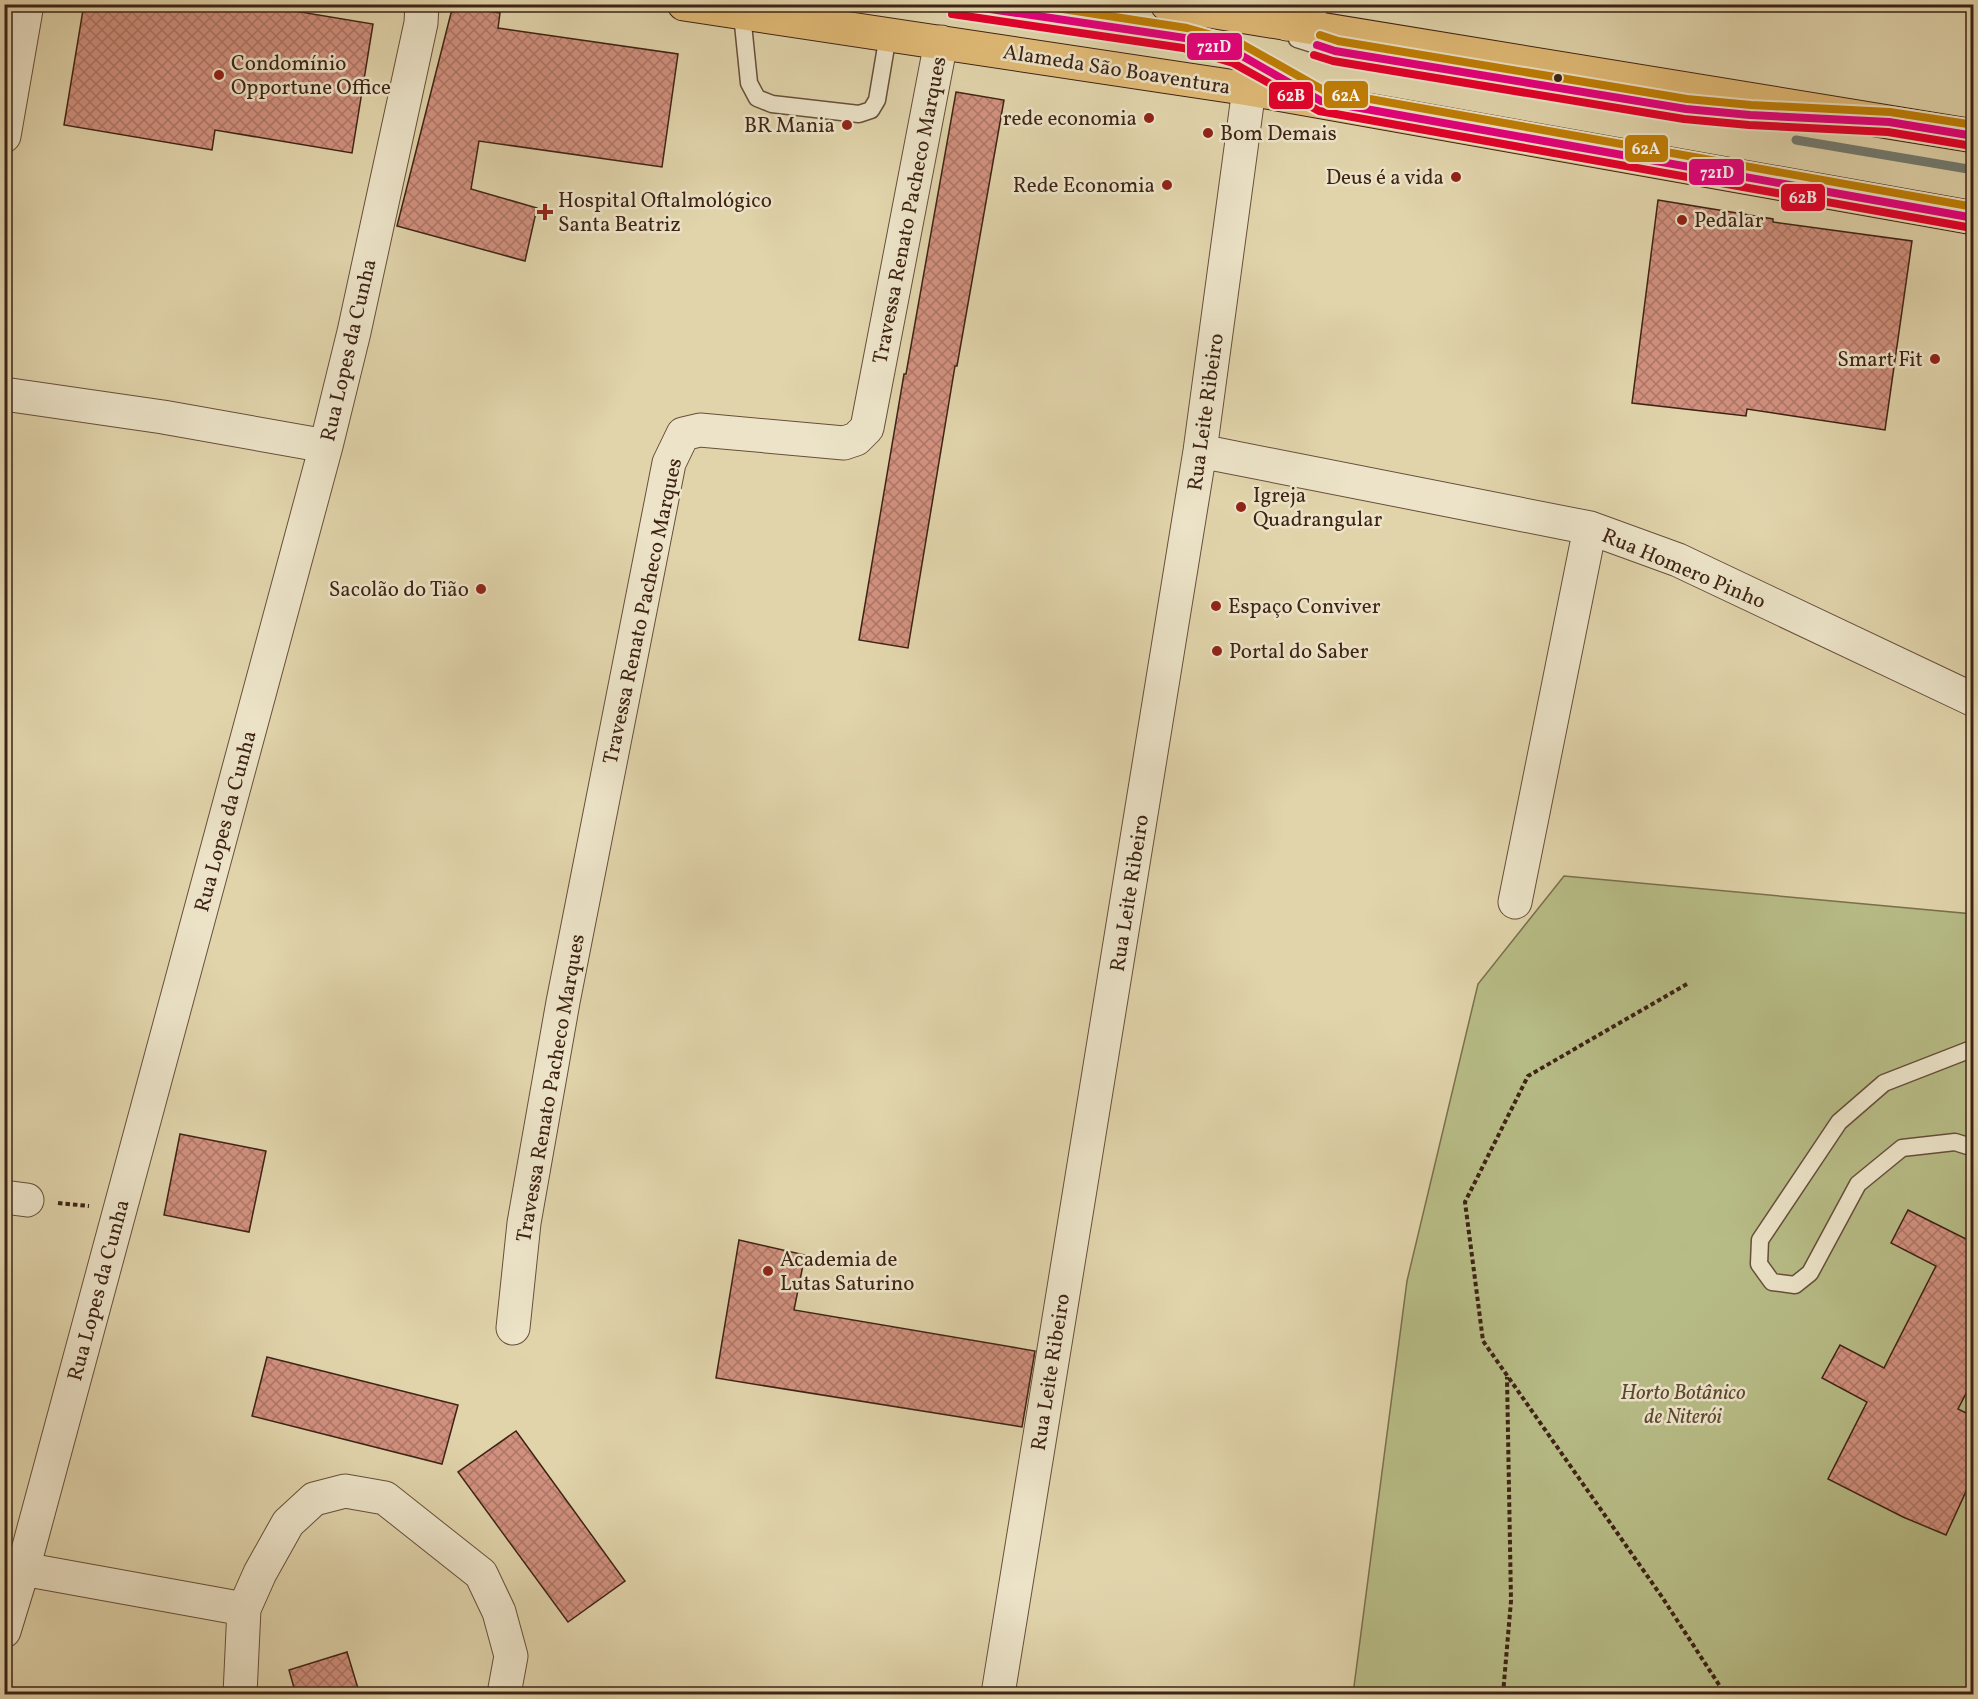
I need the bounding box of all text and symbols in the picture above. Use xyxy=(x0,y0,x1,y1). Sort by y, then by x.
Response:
line badge: 721D xyxy=(1186,32,1243,61)
text: 721D xyxy=(1197,37,1231,59)
street label: Alameda São Boaventura xyxy=(1001,38,1233,103)
place label: Condomínio Opportune Office xyxy=(231,50,391,103)
street label: Travessa Renato Pacheco Marques xyxy=(866,54,955,366)
marker: Condomínio Opportune Office xyxy=(212,68,226,82)
unlabelled marker xyxy=(1552,72,1564,84)
line badge: 62A xyxy=(1323,80,1369,109)
line badge: 62B xyxy=(1268,81,1314,110)
text: 62B xyxy=(1277,86,1305,108)
text: 62A xyxy=(1332,86,1361,108)
place label: rede economia xyxy=(1003,105,1137,134)
marker: rede economia xyxy=(1142,111,1156,125)
place label: BR Mania xyxy=(744,112,835,141)
marker: BR Mania xyxy=(840,118,854,132)
place label: Bom Demais xyxy=(1220,120,1337,149)
marker: Bom Demais xyxy=(1201,126,1215,140)
line badge: 62A xyxy=(1624,134,1669,163)
text: 62A xyxy=(1632,139,1661,161)
line badge: 721D xyxy=(1688,158,1745,186)
text: 721D xyxy=(1700,163,1734,185)
place label: Deus é a vida xyxy=(1326,164,1444,193)
marker: Deus é a vida xyxy=(1449,170,1463,184)
place label: Rede Economia xyxy=(1013,172,1155,201)
marker: Rede Economia xyxy=(1160,178,1174,192)
line badge: 62B xyxy=(1780,183,1826,212)
place label: Hospital Oftalmológico Santa Beatriz xyxy=(558,187,772,240)
text: 62B xyxy=(1789,188,1817,210)
marker: Hospital Oftalmológico Santa Beatriz xyxy=(536,203,554,221)
place label: Pedalar xyxy=(1694,207,1764,236)
marker: Pedalar xyxy=(1675,213,1689,227)
street label: Rua Lopes da Cunha xyxy=(314,256,385,444)
street label: Rua Leite Ribeiro xyxy=(1181,332,1232,493)
place label: Smart Fit xyxy=(1837,346,1923,375)
marker: Smart Fit xyxy=(1928,352,1942,366)
street label: Travessa Renato Pacheco Marques xyxy=(597,455,690,767)
place label: Igreja Quadrangular xyxy=(1253,482,1383,535)
marker: Igreja Quadrangular xyxy=(1234,500,1248,514)
street label: Rua Homero Pinho xyxy=(1597,522,1770,617)
place label: Sacolão do Tião xyxy=(329,576,469,605)
marker: Sacolão do Tião xyxy=(474,582,488,596)
place label: Espaço Conviver xyxy=(1228,593,1381,622)
marker: Espaço Conviver xyxy=(1209,599,1223,613)
place label: Portal do Saber xyxy=(1229,638,1369,667)
marker: Portal do Saber xyxy=(1210,644,1224,658)
street label: Rua Lopes da Cunha xyxy=(188,728,265,915)
street label: Rua Leite Ribeiro xyxy=(1104,813,1157,974)
street label: Travessa Renato Pacheco Marques xyxy=(510,932,593,1245)
street label: Rua Lopes da Cunha xyxy=(61,1197,138,1384)
place label: Academia de Lutas Saturino xyxy=(780,1246,914,1299)
marker: Academia de Lutas Saturino xyxy=(761,1264,775,1278)
street label: Rua Leite Ribeiro xyxy=(1025,1292,1078,1453)
park label: Horto Botânico de Niterói xyxy=(1620,1379,1746,1432)

